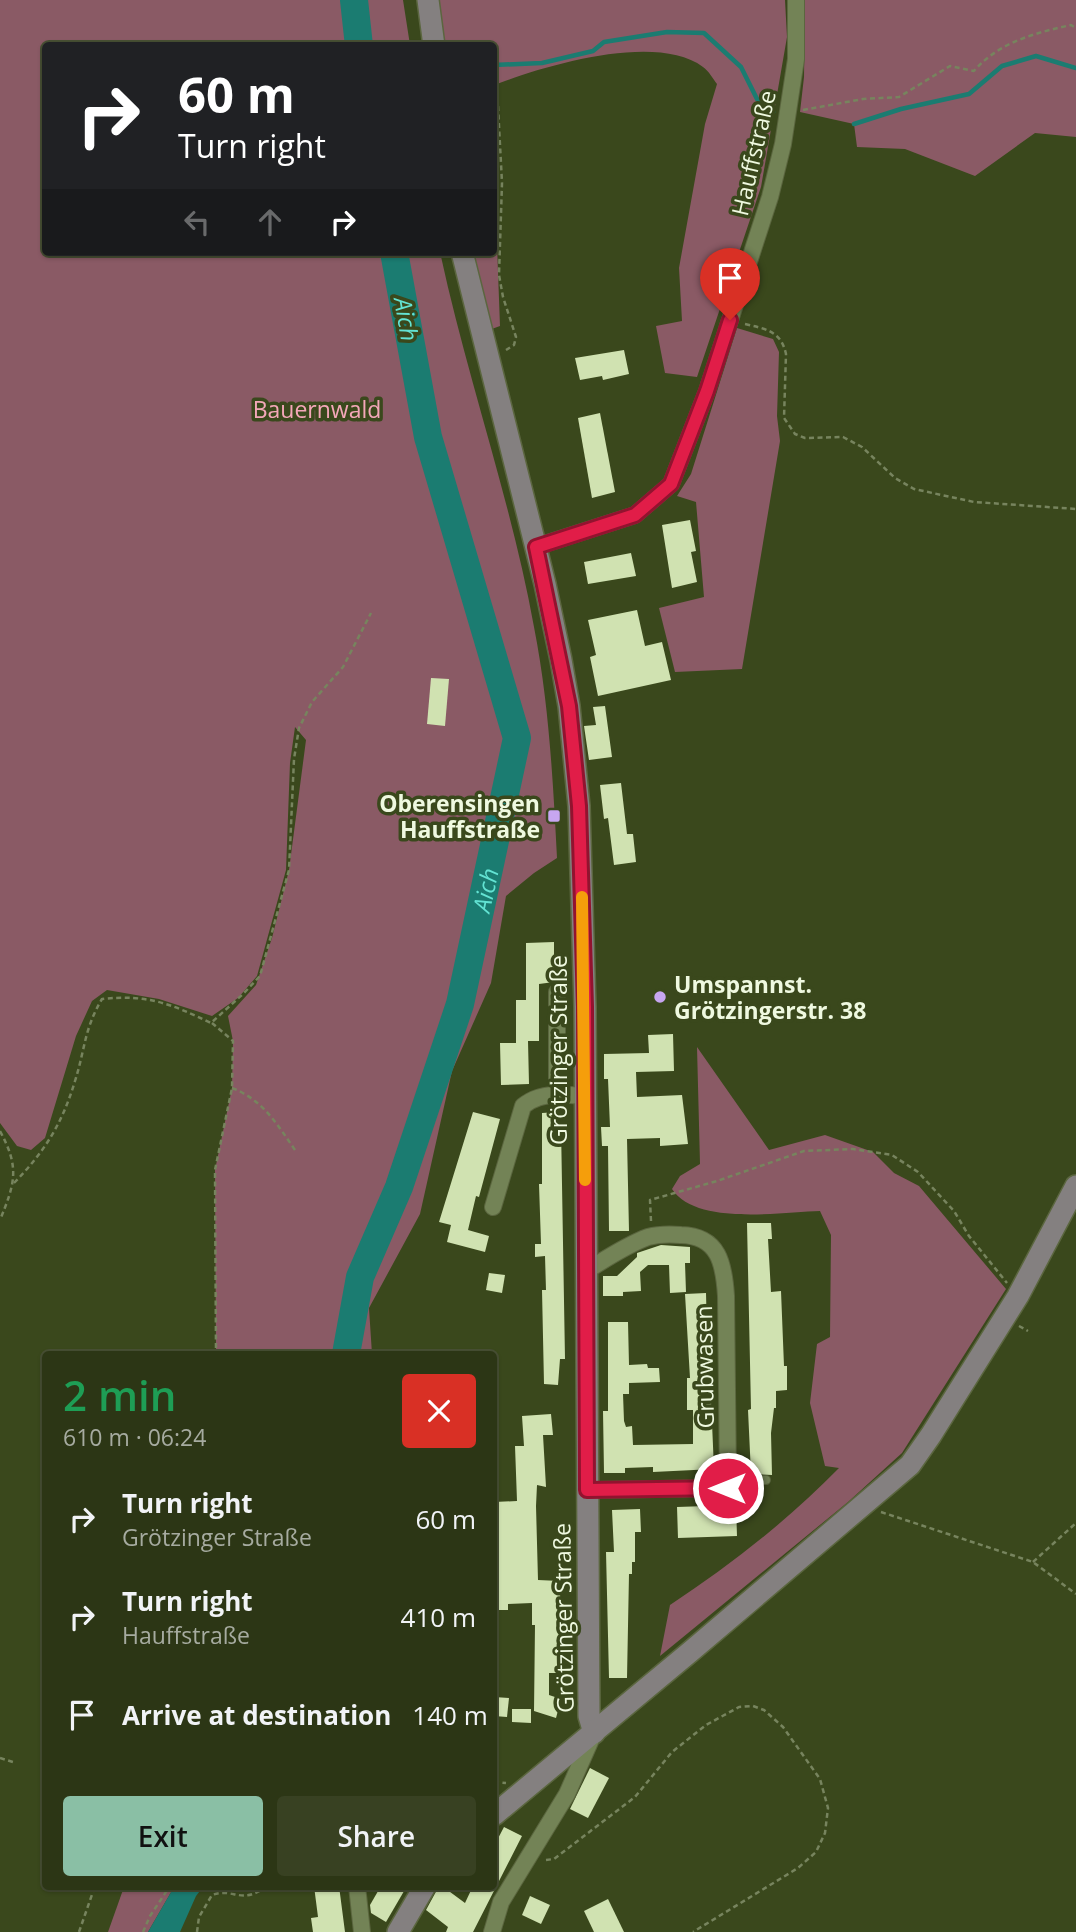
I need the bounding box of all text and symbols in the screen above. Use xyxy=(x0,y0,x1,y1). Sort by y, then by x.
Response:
text: 60 m xyxy=(178,61,295,127)
icon: right xyxy=(63,70,154,161)
street label: Hauffstraße xyxy=(723,87,783,219)
text: Turn right xyxy=(178,124,326,167)
icon: left xyxy=(178,203,216,241)
icon: ahead xyxy=(251,203,289,241)
icon: right xyxy=(324,203,362,241)
pin xyxy=(700,248,760,320)
icon: arrive xyxy=(711,259,749,297)
water label: Aich xyxy=(387,292,427,344)
park label: Bauernwald xyxy=(253,393,381,425)
place label: Oberensingen Hauffstraße xyxy=(379,787,540,845)
marker: Oberensingen Hauffstraße xyxy=(546,808,562,824)
water label: Aich xyxy=(463,865,505,917)
street label: Grötzinger Straße xyxy=(542,955,574,1145)
place label: Umspannst. Grötzingerstr. 38 xyxy=(674,968,866,1026)
marker: Umspannst. Grötzingerstr. 38 xyxy=(652,989,668,1005)
street label: Grubwasen xyxy=(687,1305,721,1429)
text: 2 min xyxy=(63,1366,176,1423)
button: close xyxy=(402,1374,476,1448)
text: 610 m · 06:24 xyxy=(63,1421,206,1453)
position arrow xyxy=(691,1451,765,1525)
text: Turn right xyxy=(122,1485,253,1521)
icon: right xyxy=(63,1500,101,1538)
text: 60 m xyxy=(415,1501,476,1537)
text: Grötzinger Straße xyxy=(122,1521,312,1553)
street label: Grötzinger Straße xyxy=(545,1523,581,1713)
text: Turn right xyxy=(122,1583,253,1619)
icon: right xyxy=(63,1598,101,1636)
text: 410 m xyxy=(401,1599,476,1635)
text: Hauffstraße xyxy=(122,1619,250,1651)
icon: arrive xyxy=(63,1696,101,1734)
text: Arrive at destination xyxy=(122,1697,391,1733)
text: 140 m xyxy=(412,1697,488,1733)
button: Exit xyxy=(63,1796,263,1876)
button: Share xyxy=(277,1796,476,1876)

